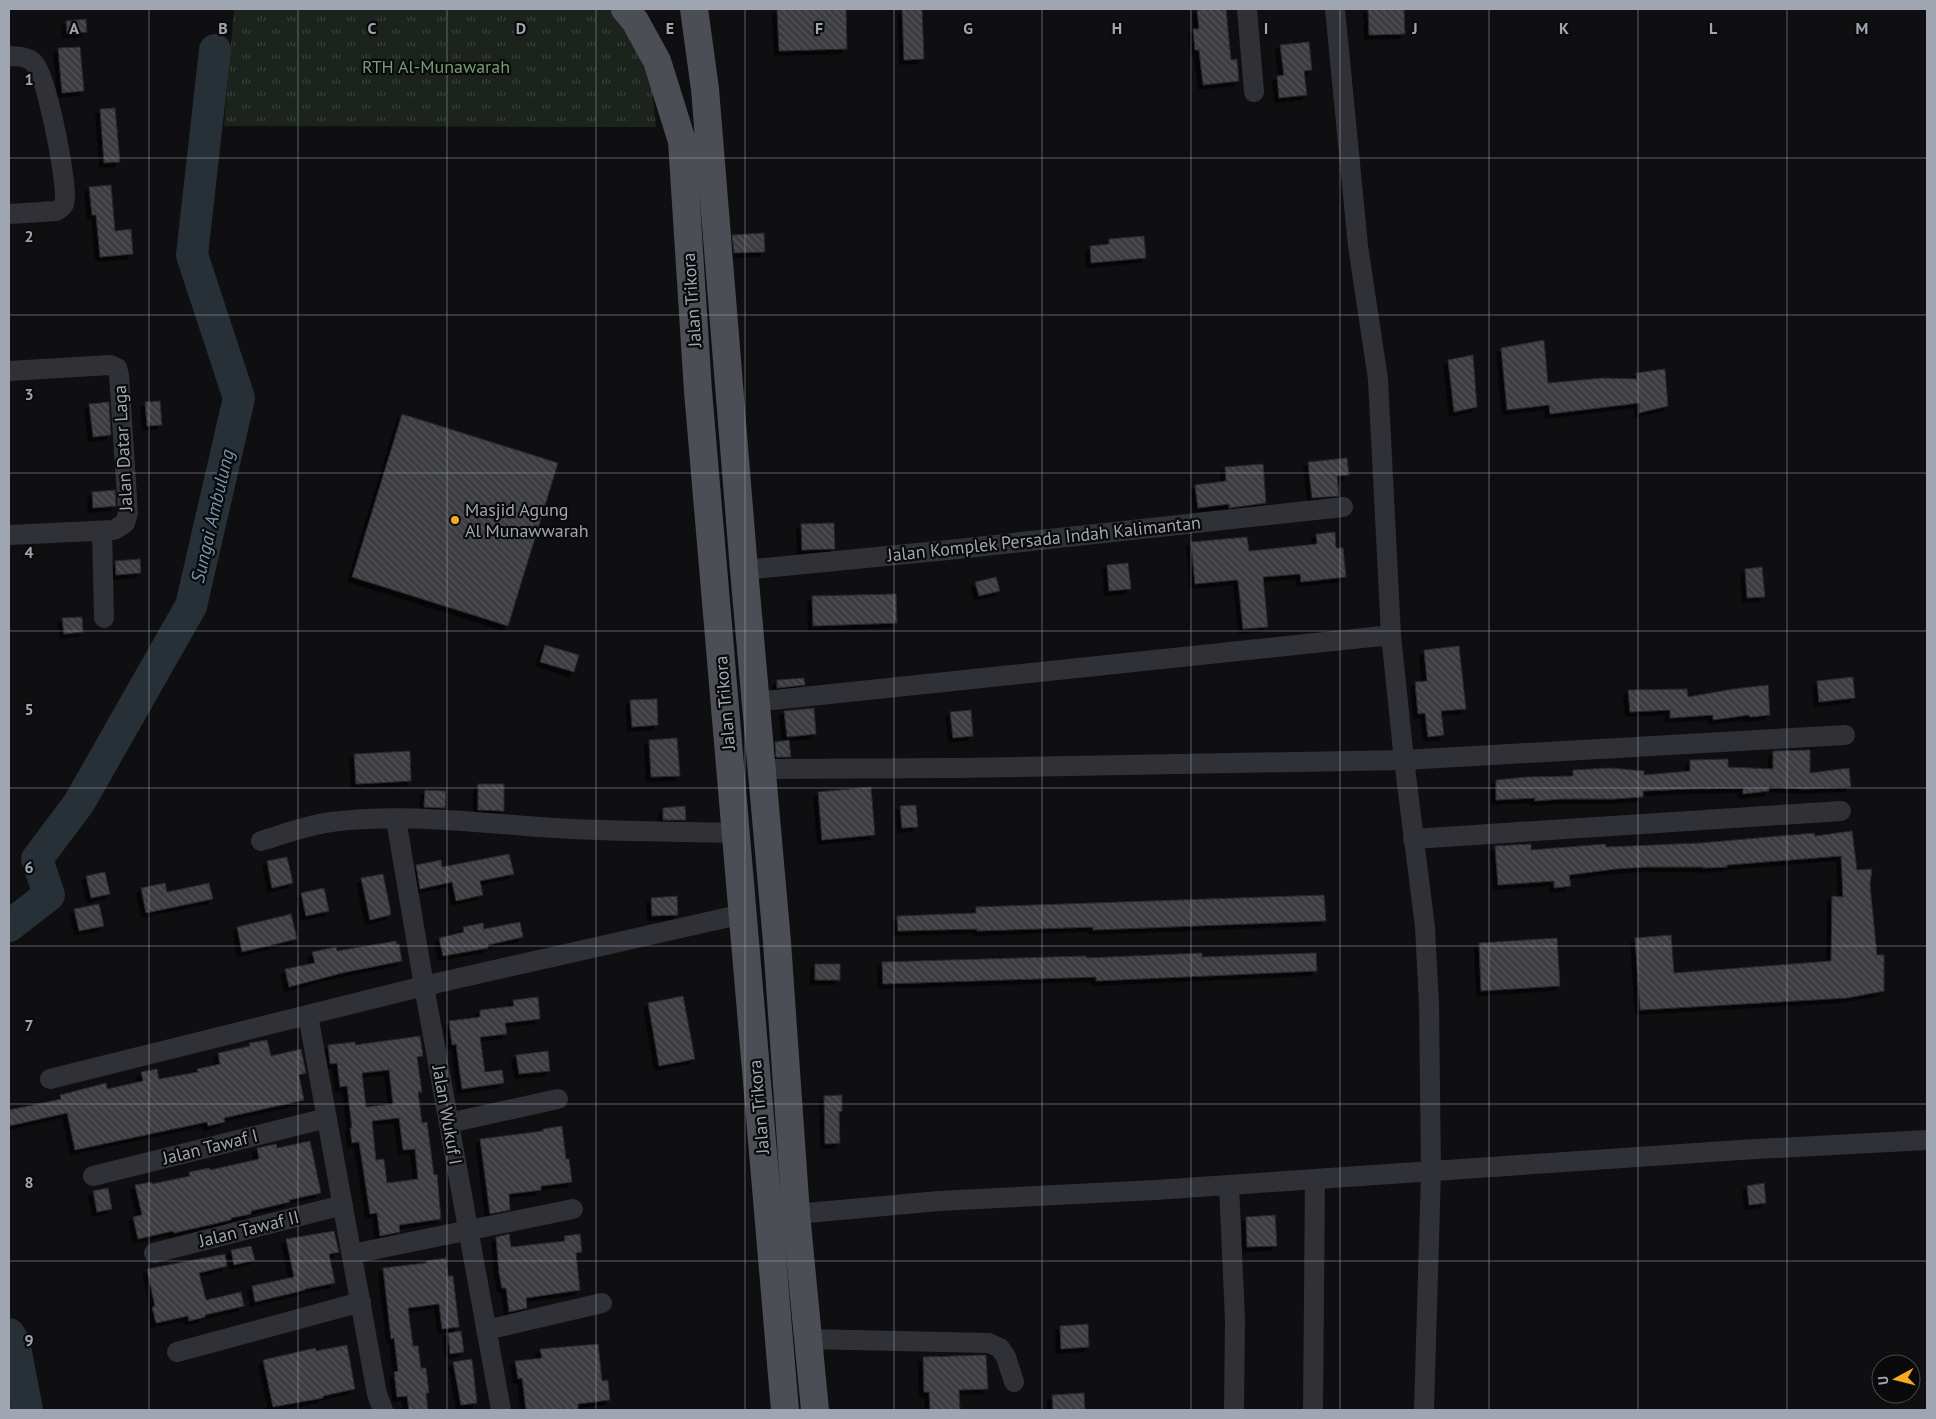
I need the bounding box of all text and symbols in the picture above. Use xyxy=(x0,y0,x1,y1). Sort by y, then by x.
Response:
text: A xyxy=(69,18,79,38)
text: B xyxy=(218,18,228,38)
text: C xyxy=(368,18,377,38)
text: D xyxy=(516,18,526,38)
text: E xyxy=(666,18,674,38)
text: F xyxy=(815,18,823,38)
text: G xyxy=(963,18,973,38)
text: H xyxy=(1112,18,1122,38)
text: I xyxy=(1264,18,1268,38)
text: J xyxy=(1411,18,1418,38)
text: K xyxy=(1559,18,1569,38)
text: L xyxy=(1709,18,1718,38)
text: M xyxy=(1856,18,1868,38)
park label: RTH Al-Munawarah xyxy=(362,55,510,78)
text: 1 xyxy=(24,69,34,89)
text: 2 xyxy=(24,226,34,246)
street label: Jalan Trikora xyxy=(677,252,706,349)
text: 3 xyxy=(24,384,34,404)
street label: Jalan Datar Laga xyxy=(108,384,137,513)
water label: Sungai Ambulung xyxy=(185,446,239,585)
place label: Masjid Agung Al Munawwarah xyxy=(465,498,589,542)
street label: Jalan Komplek Persada Indah Kalimantan xyxy=(885,511,1202,567)
marker: Masjid Agung Al Munawwarah xyxy=(449,514,461,526)
text: 4 xyxy=(24,542,34,562)
street label: Jalan Trikora xyxy=(709,655,740,752)
text: 5 xyxy=(24,699,34,719)
text: 6 xyxy=(24,857,34,877)
text: 7 xyxy=(24,1015,34,1035)
street label: Jalan Trikora xyxy=(743,1059,774,1156)
street label: Jalan Wukuf I xyxy=(427,1062,468,1166)
street label: Jalan Tawaf I xyxy=(159,1124,260,1170)
text: 8 xyxy=(24,1172,34,1192)
street label: Jalan Tawaf II xyxy=(195,1205,301,1252)
text: 9 xyxy=(24,1330,34,1350)
north arrow xyxy=(1871,1354,1921,1404)
text: U xyxy=(1874,1375,1893,1386)

